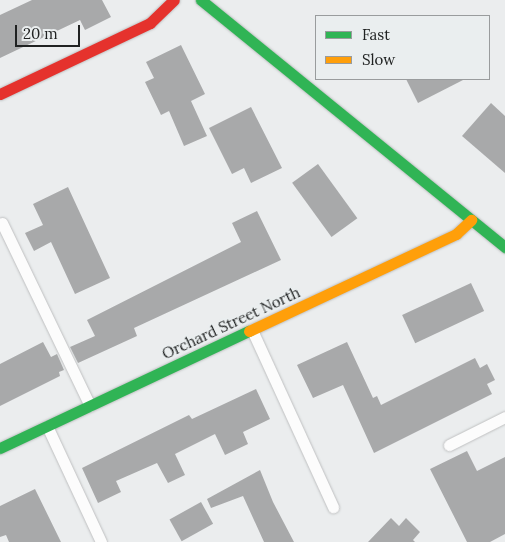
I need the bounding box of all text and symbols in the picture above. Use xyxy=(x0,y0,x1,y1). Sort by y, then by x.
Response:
scale bar xyxy=(18,15,82,47)
legend xyxy=(315,15,490,80)
text: 20 m xyxy=(23,24,58,43)
text: Fast xyxy=(362,25,390,44)
text: Slow xyxy=(362,50,395,69)
street label: Orchard Street North xyxy=(159,283,303,363)

